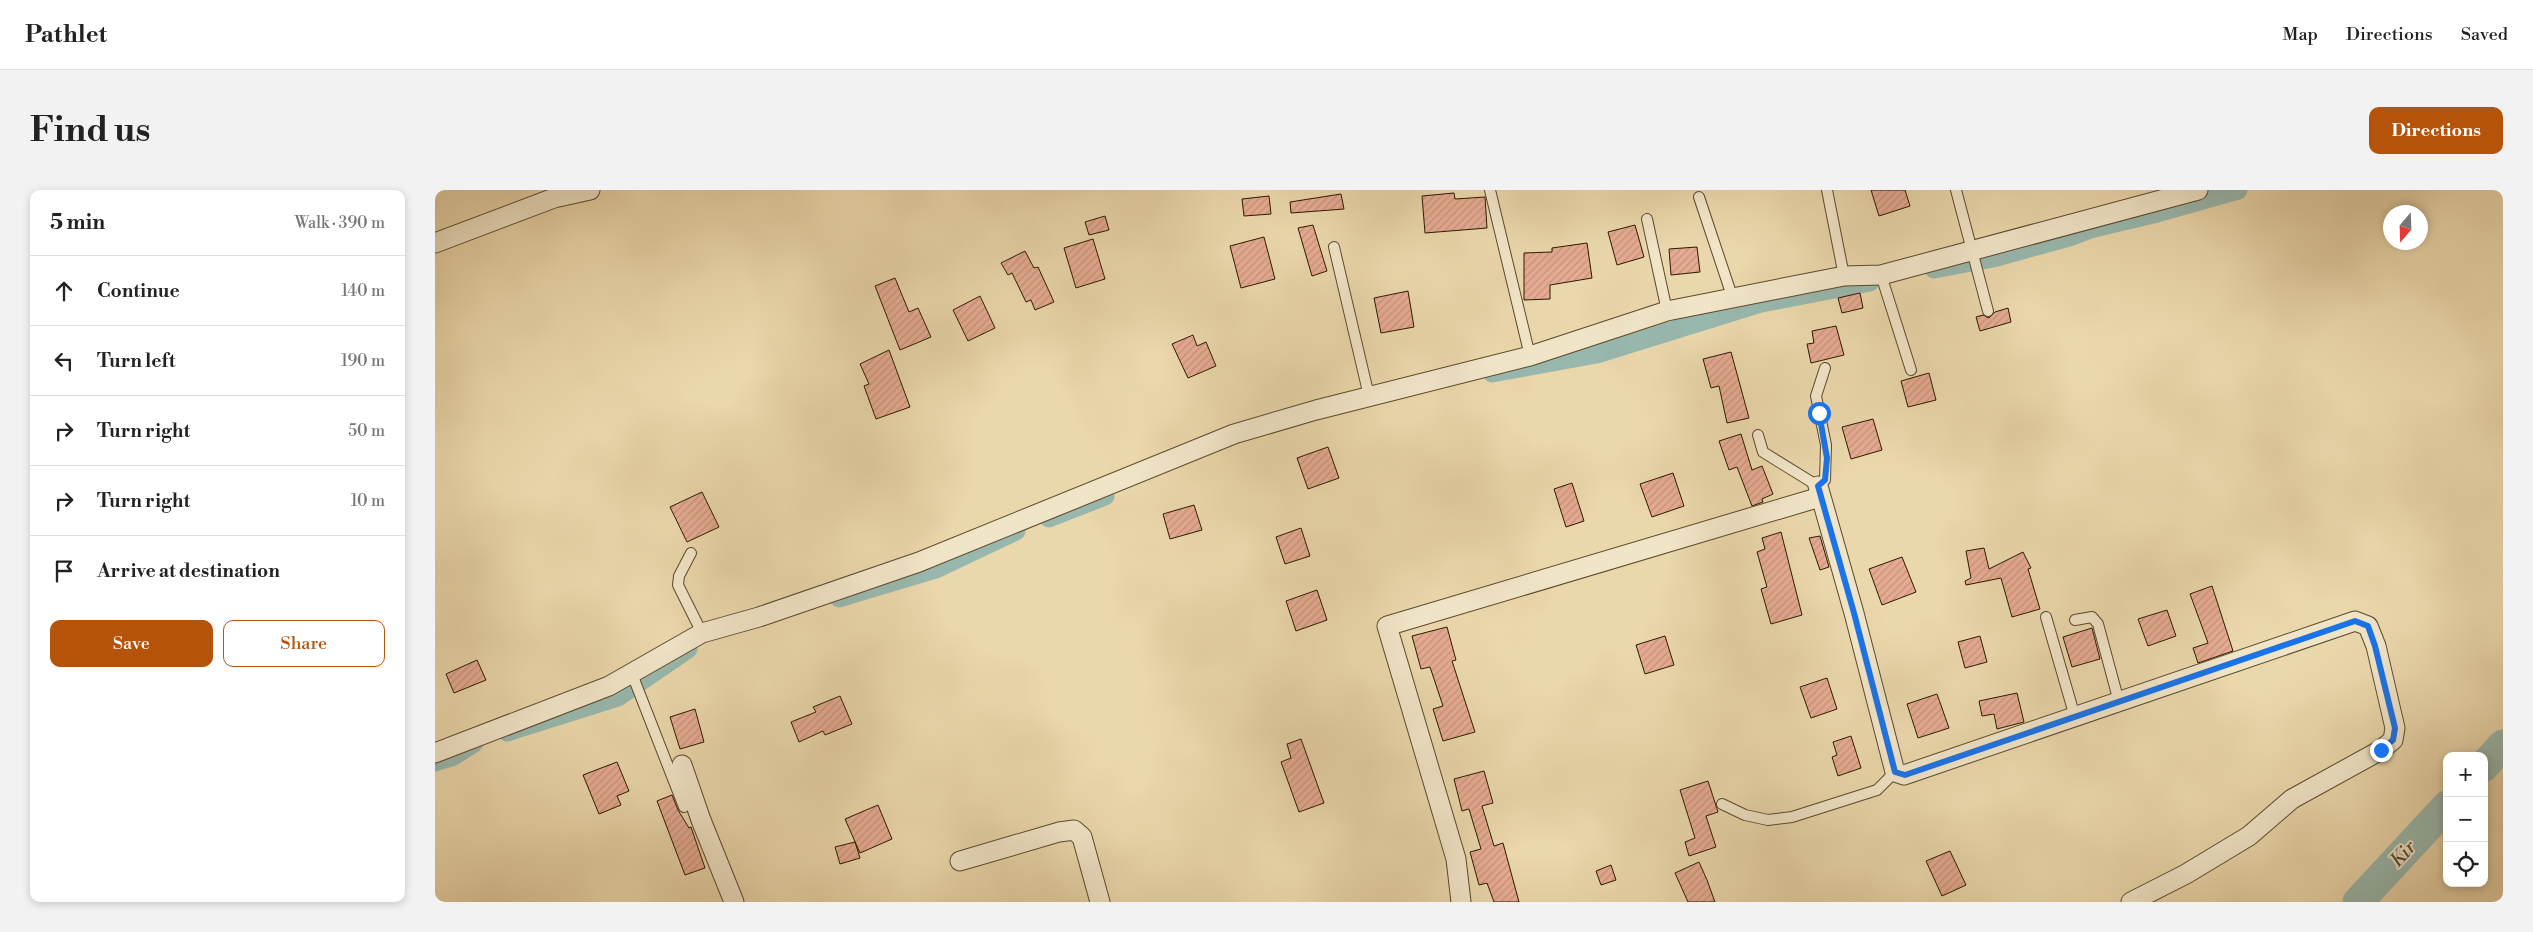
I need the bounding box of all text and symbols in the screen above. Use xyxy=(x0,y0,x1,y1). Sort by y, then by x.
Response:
text: Pathlet xyxy=(25,20,107,50)
text: Map xyxy=(2282,23,2318,46)
text: Directions xyxy=(2346,23,2433,46)
text: Saved xyxy=(2461,23,2508,46)
button: Directions xyxy=(2369,107,2503,154)
text: Find us xyxy=(30,109,150,152)
north arrow xyxy=(2383,205,2428,250)
text: 5 min xyxy=(50,210,105,236)
text: Walk · 390 m xyxy=(295,213,385,233)
icon: ahead xyxy=(50,277,78,305)
text: Continue xyxy=(97,279,180,303)
text: 140 m xyxy=(341,281,385,301)
icon: left xyxy=(50,347,78,375)
text: Turn left xyxy=(97,349,176,373)
text: 190 m xyxy=(341,351,385,371)
route start xyxy=(1808,402,1831,425)
icon: right xyxy=(50,417,78,445)
text: Turn right xyxy=(97,419,190,443)
text: 50 m xyxy=(348,421,385,441)
icon: right xyxy=(50,487,78,515)
text: Turn right xyxy=(97,489,190,513)
text: 10 m xyxy=(351,491,385,511)
icon: arrive xyxy=(50,557,78,585)
text: Arrive at destination xyxy=(97,559,280,583)
button: Save xyxy=(50,620,213,667)
button: Share xyxy=(223,620,385,667)
route end xyxy=(2370,739,2393,762)
map controls xyxy=(2443,752,2488,887)
button: + xyxy=(2443,752,2488,797)
button: − xyxy=(2443,797,2488,842)
water label: Kir xyxy=(2385,835,2422,872)
button: locate xyxy=(2443,842,2488,887)

